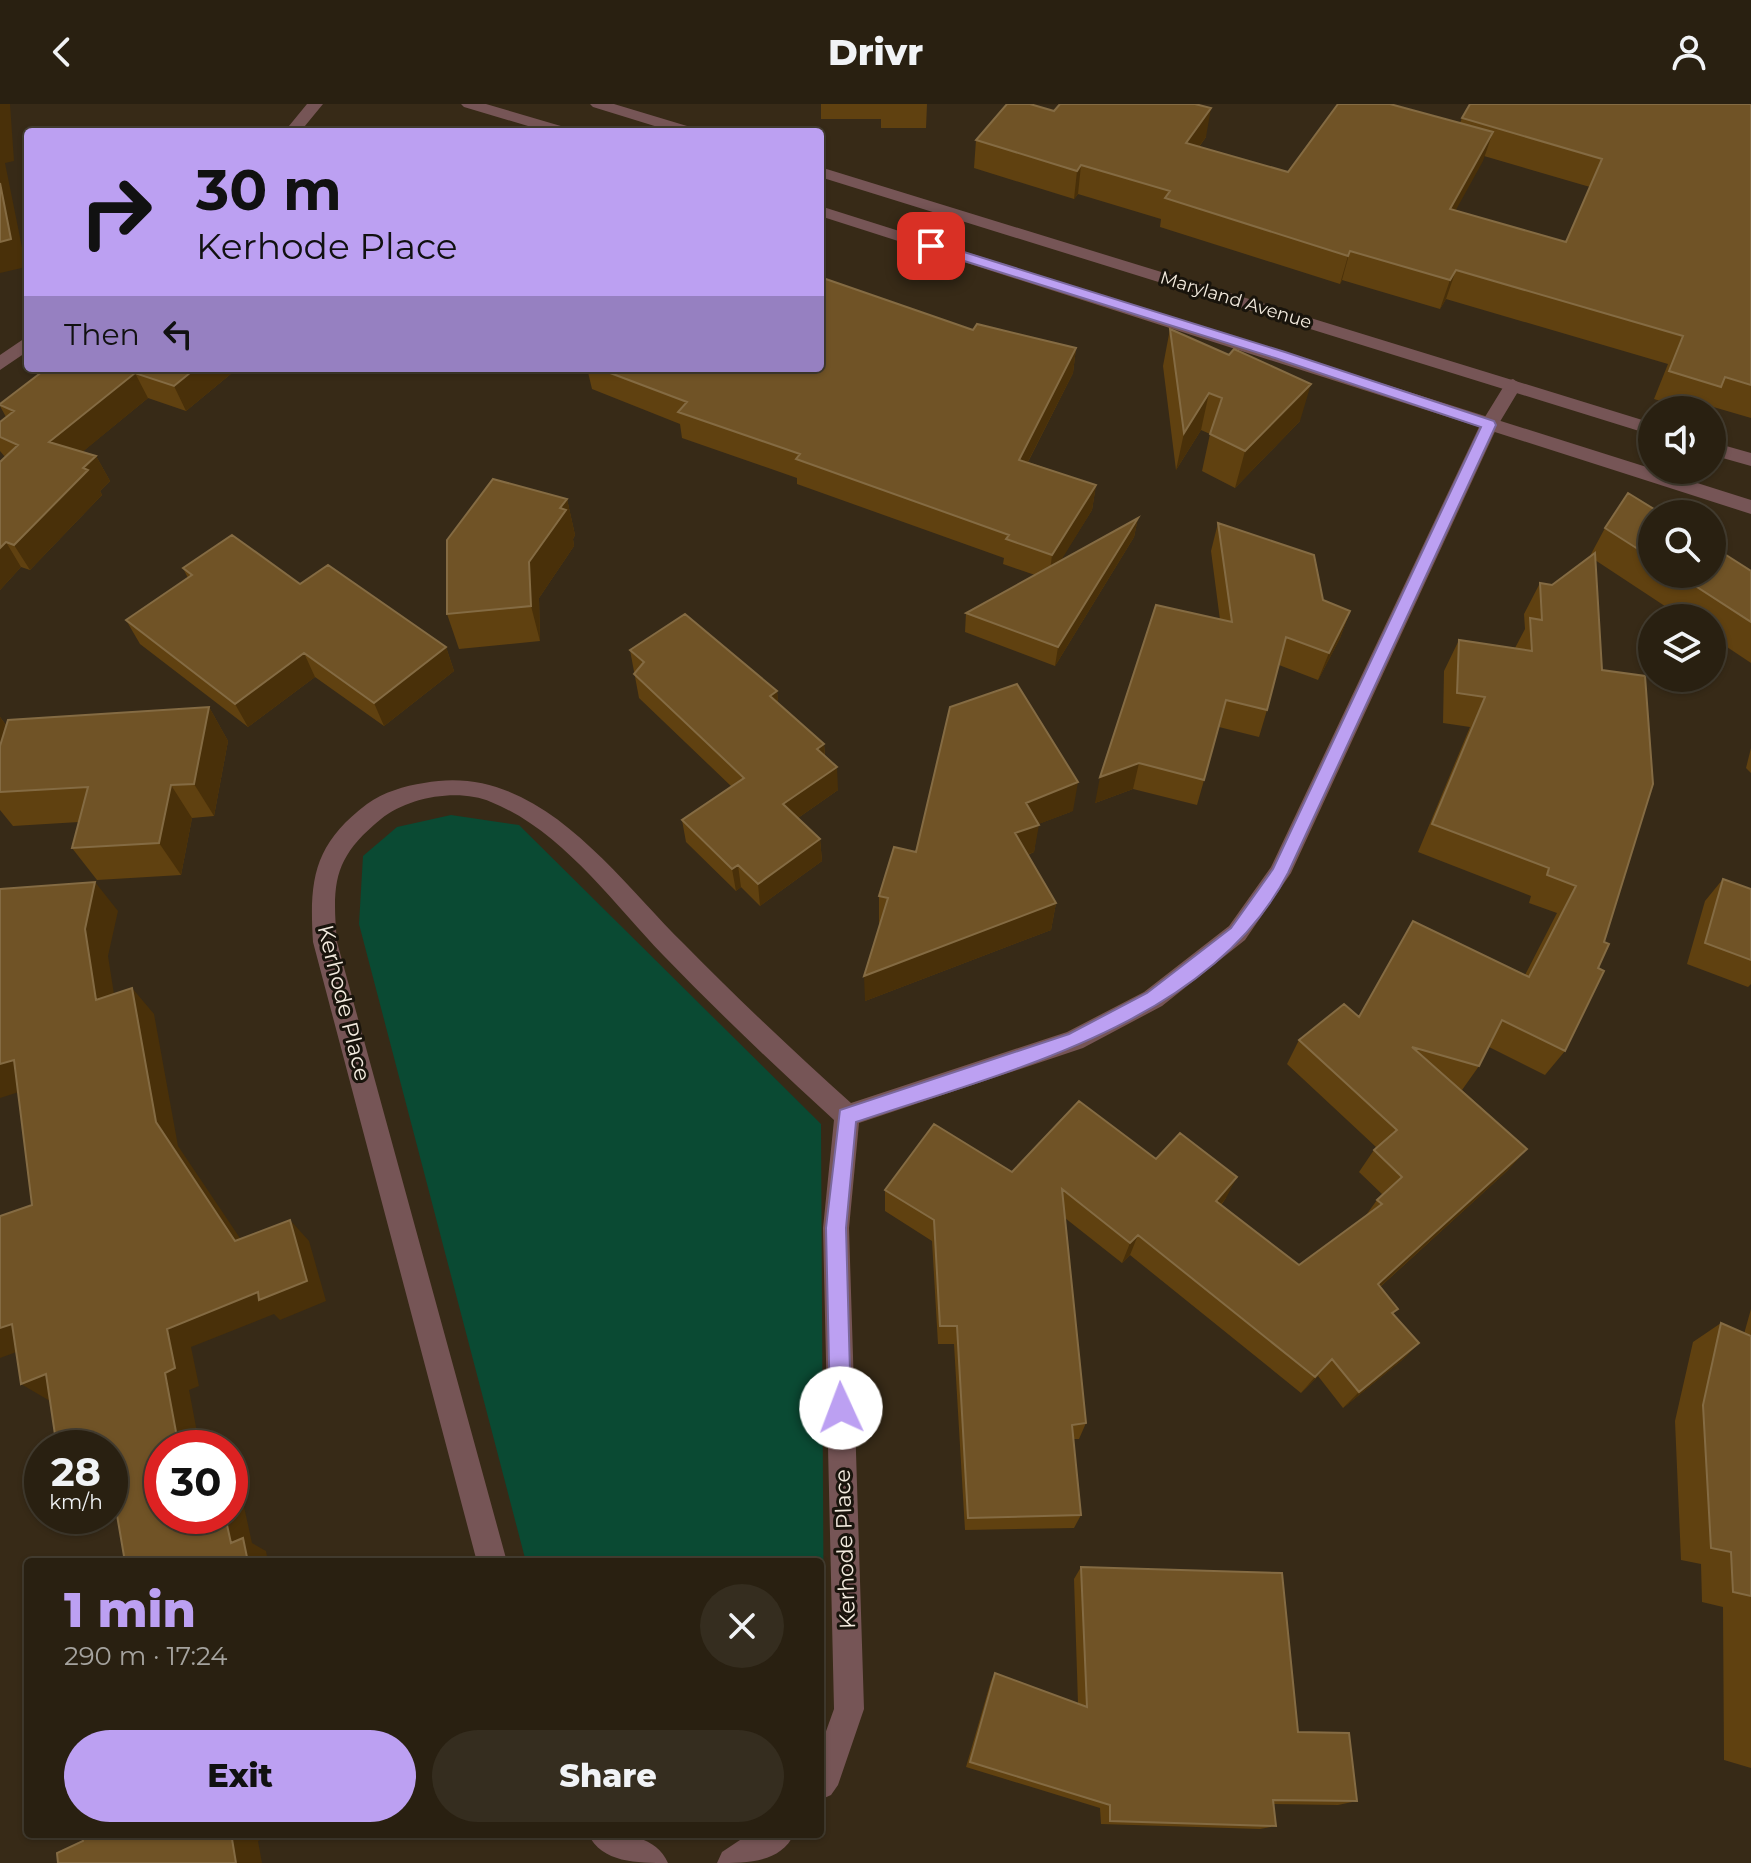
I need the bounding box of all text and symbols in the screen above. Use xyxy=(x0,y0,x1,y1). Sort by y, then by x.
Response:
icon: back xyxy=(40,30,84,74)
text: Drivr xyxy=(828,30,923,74)
icon: person xyxy=(1667,30,1711,74)
text: 30 m xyxy=(196,156,342,224)
icon: right xyxy=(64,160,168,264)
pin xyxy=(897,212,965,280)
text: Kerhode Place xyxy=(196,224,458,268)
icon: arrive xyxy=(909,224,953,268)
street label: Maryland Avenue xyxy=(1158,267,1314,334)
icon: left xyxy=(156,312,200,356)
text: Then xyxy=(64,316,140,353)
map controls xyxy=(1638,396,1726,692)
button: sound xyxy=(1638,396,1726,484)
button: search xyxy=(1638,500,1726,588)
button: layers xyxy=(1638,604,1726,692)
street label: Kerhode Place xyxy=(312,922,376,1084)
position arrow xyxy=(799,1366,883,1450)
speed limit sign: 30 xyxy=(144,1430,248,1534)
text: 28 xyxy=(51,1447,101,1496)
street label: Kerhode Place xyxy=(829,1469,861,1629)
text: km/h xyxy=(49,1490,103,1514)
text: 1 min xyxy=(64,1581,196,1639)
button: close xyxy=(700,1584,784,1668)
text: 290 m · 17:24 xyxy=(64,1640,227,1672)
button: Exit xyxy=(64,1730,416,1822)
button: Share xyxy=(432,1730,784,1822)

